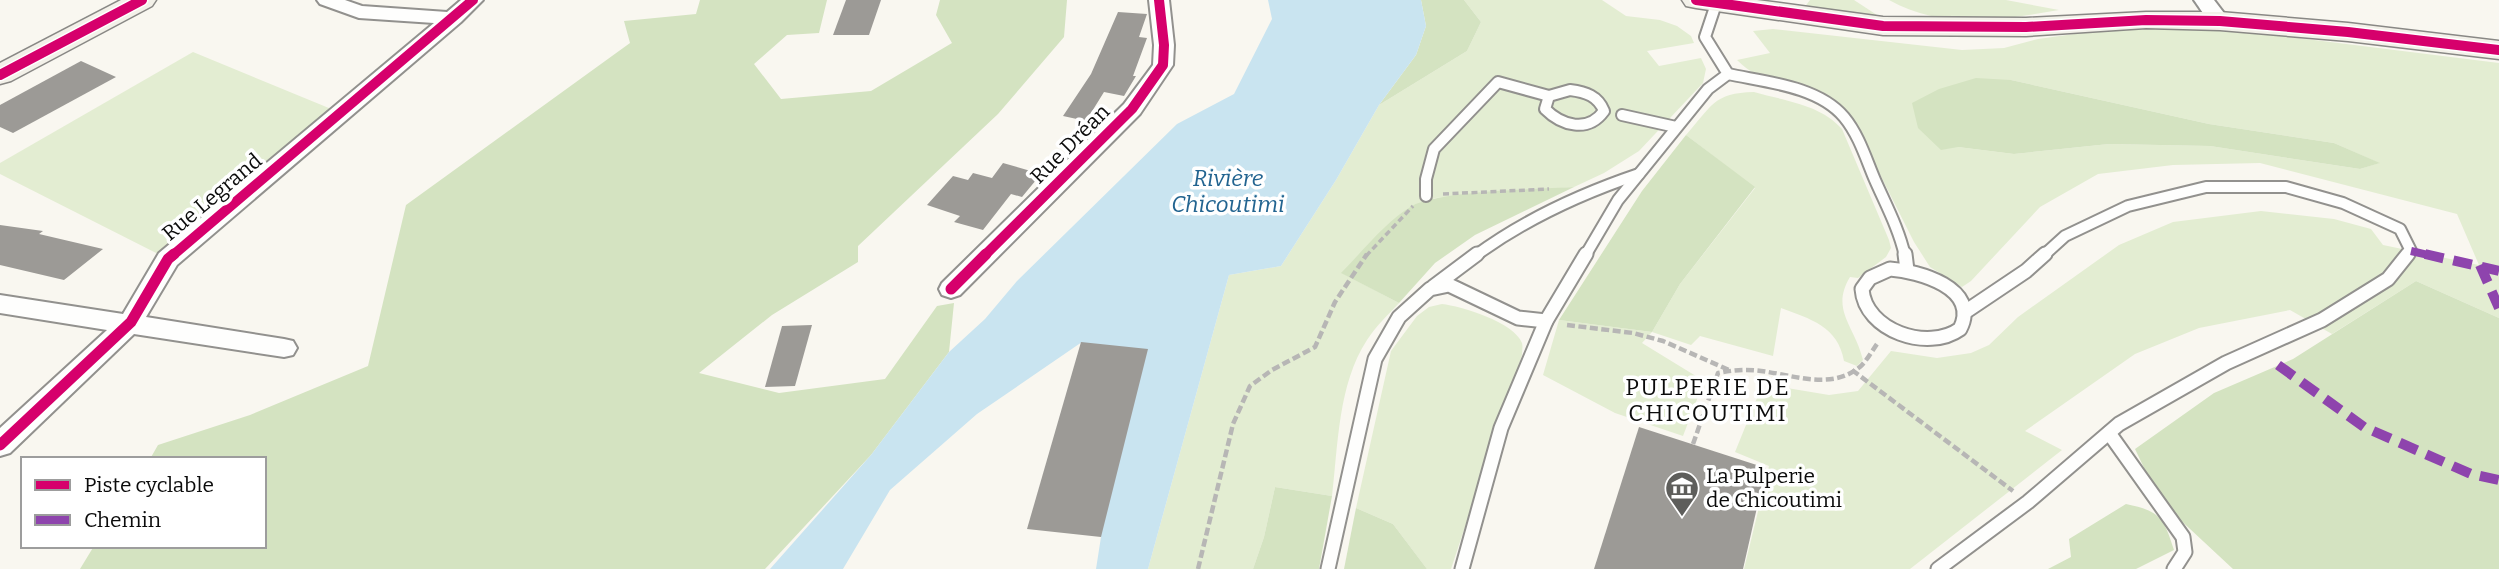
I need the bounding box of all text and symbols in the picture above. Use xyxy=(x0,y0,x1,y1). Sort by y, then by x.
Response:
street label: Rue Dréan xyxy=(1025,99,1115,189)
street label: Rue Legrand xyxy=(157,148,267,246)
water label: Rivière Chicoutimi xyxy=(1171,164,1285,218)
district label: PULPERIE DE CHICOUTIMI xyxy=(1625,373,1791,427)
legend xyxy=(21,457,266,548)
place label: La Pulperie de Chicoutimi xyxy=(1706,463,1842,513)
museum icon: La Pulperie de Chicoutimi xyxy=(1663,469,1701,518)
text: Piste cyclable xyxy=(84,472,214,498)
text: Chemin xyxy=(84,507,161,533)

